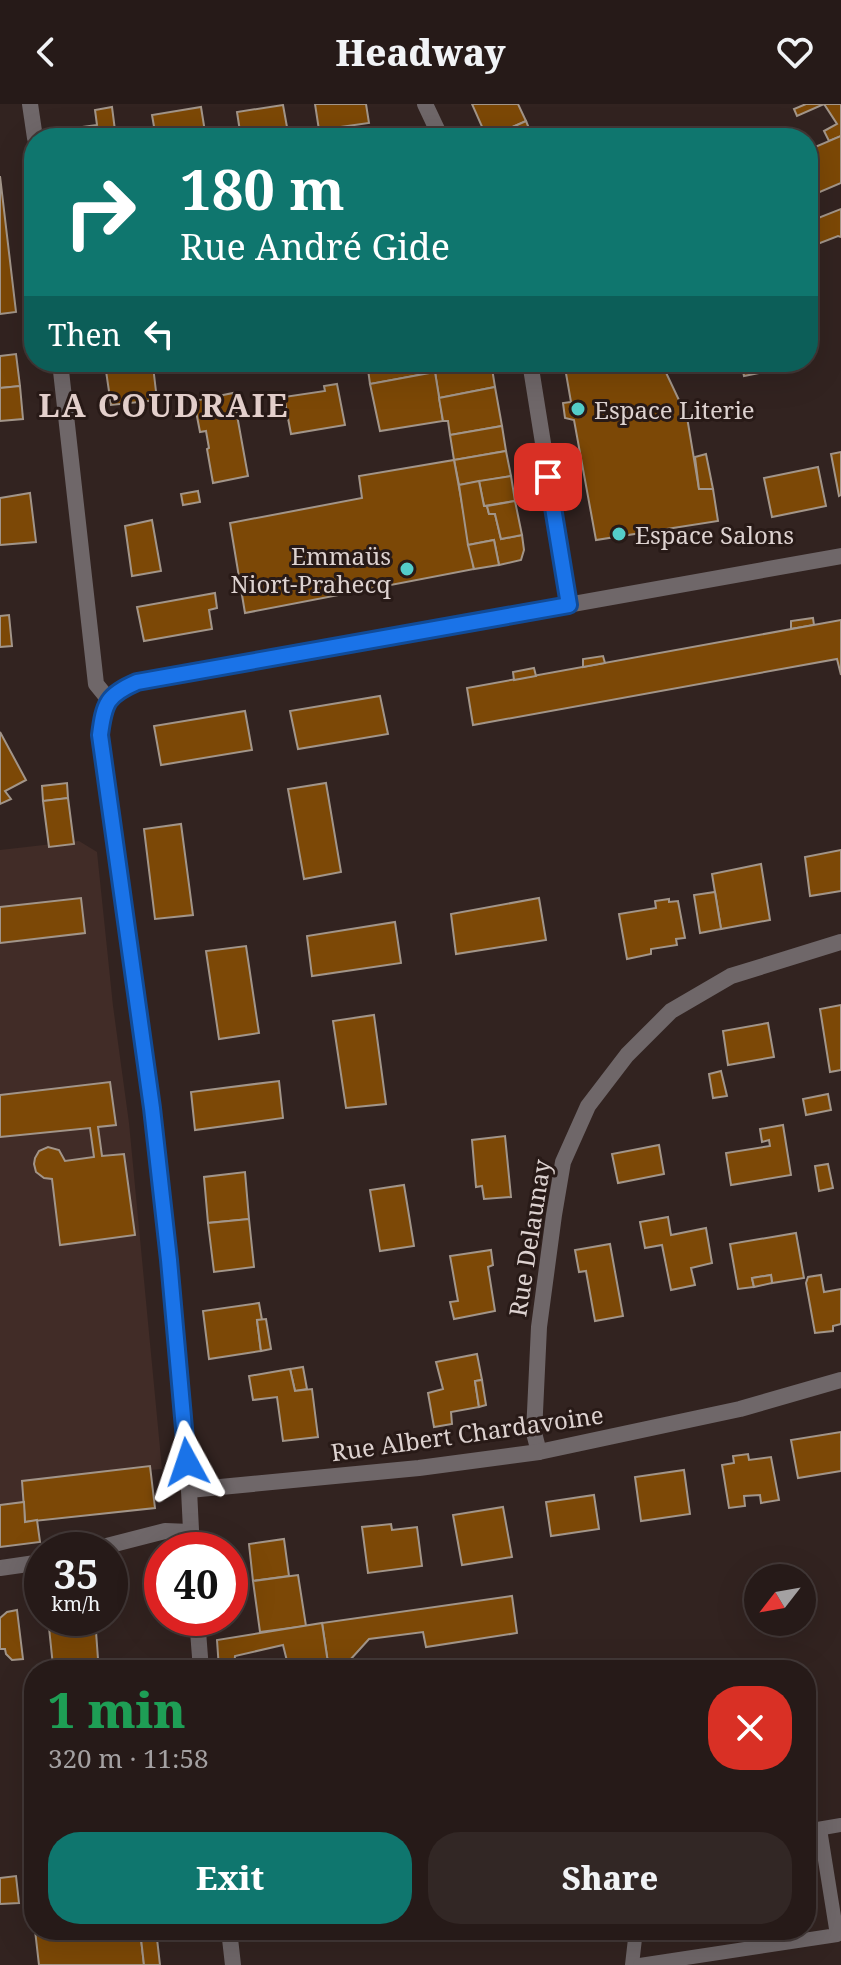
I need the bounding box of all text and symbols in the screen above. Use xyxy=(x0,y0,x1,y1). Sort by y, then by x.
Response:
text: Headway xyxy=(335,28,506,77)
icon: back xyxy=(24,30,68,74)
icon: heart xyxy=(773,30,817,74)
text: 180 m xyxy=(180,150,345,226)
icon: right xyxy=(48,160,152,264)
text: Rue André Gide xyxy=(180,222,450,271)
icon: left xyxy=(137,312,181,356)
text: Then xyxy=(48,314,121,355)
district label: LA COUDRAIE xyxy=(39,383,290,426)
place label: Espace Literie xyxy=(594,393,755,426)
marker: Espace Literie xyxy=(569,400,587,418)
pin xyxy=(514,443,582,511)
icon: arrive xyxy=(526,455,570,499)
place label: Espace Salons xyxy=(635,518,794,551)
marker: Espace Salons xyxy=(610,525,628,543)
place label: Emmaüs Niort-Prahecq xyxy=(231,539,391,600)
marker: Emmaüs Niort-Prahecq xyxy=(398,560,416,578)
street label: Rue Delaunay xyxy=(500,1157,558,1319)
street label: Rue Albert Chardavoine xyxy=(329,1398,605,1468)
position arrow xyxy=(145,1420,229,1504)
speed limit sign: 40 xyxy=(144,1532,248,1636)
text: 35 xyxy=(53,1546,99,1601)
north arrow xyxy=(744,1564,816,1636)
map controls xyxy=(744,1564,816,1636)
text: km/h xyxy=(51,1590,101,1617)
text: 1 min xyxy=(48,1677,186,1742)
button: close xyxy=(708,1686,792,1770)
text: 320 m · 11:58 xyxy=(48,1740,209,1776)
button: Exit xyxy=(48,1832,412,1924)
button: Share xyxy=(428,1832,792,1924)

